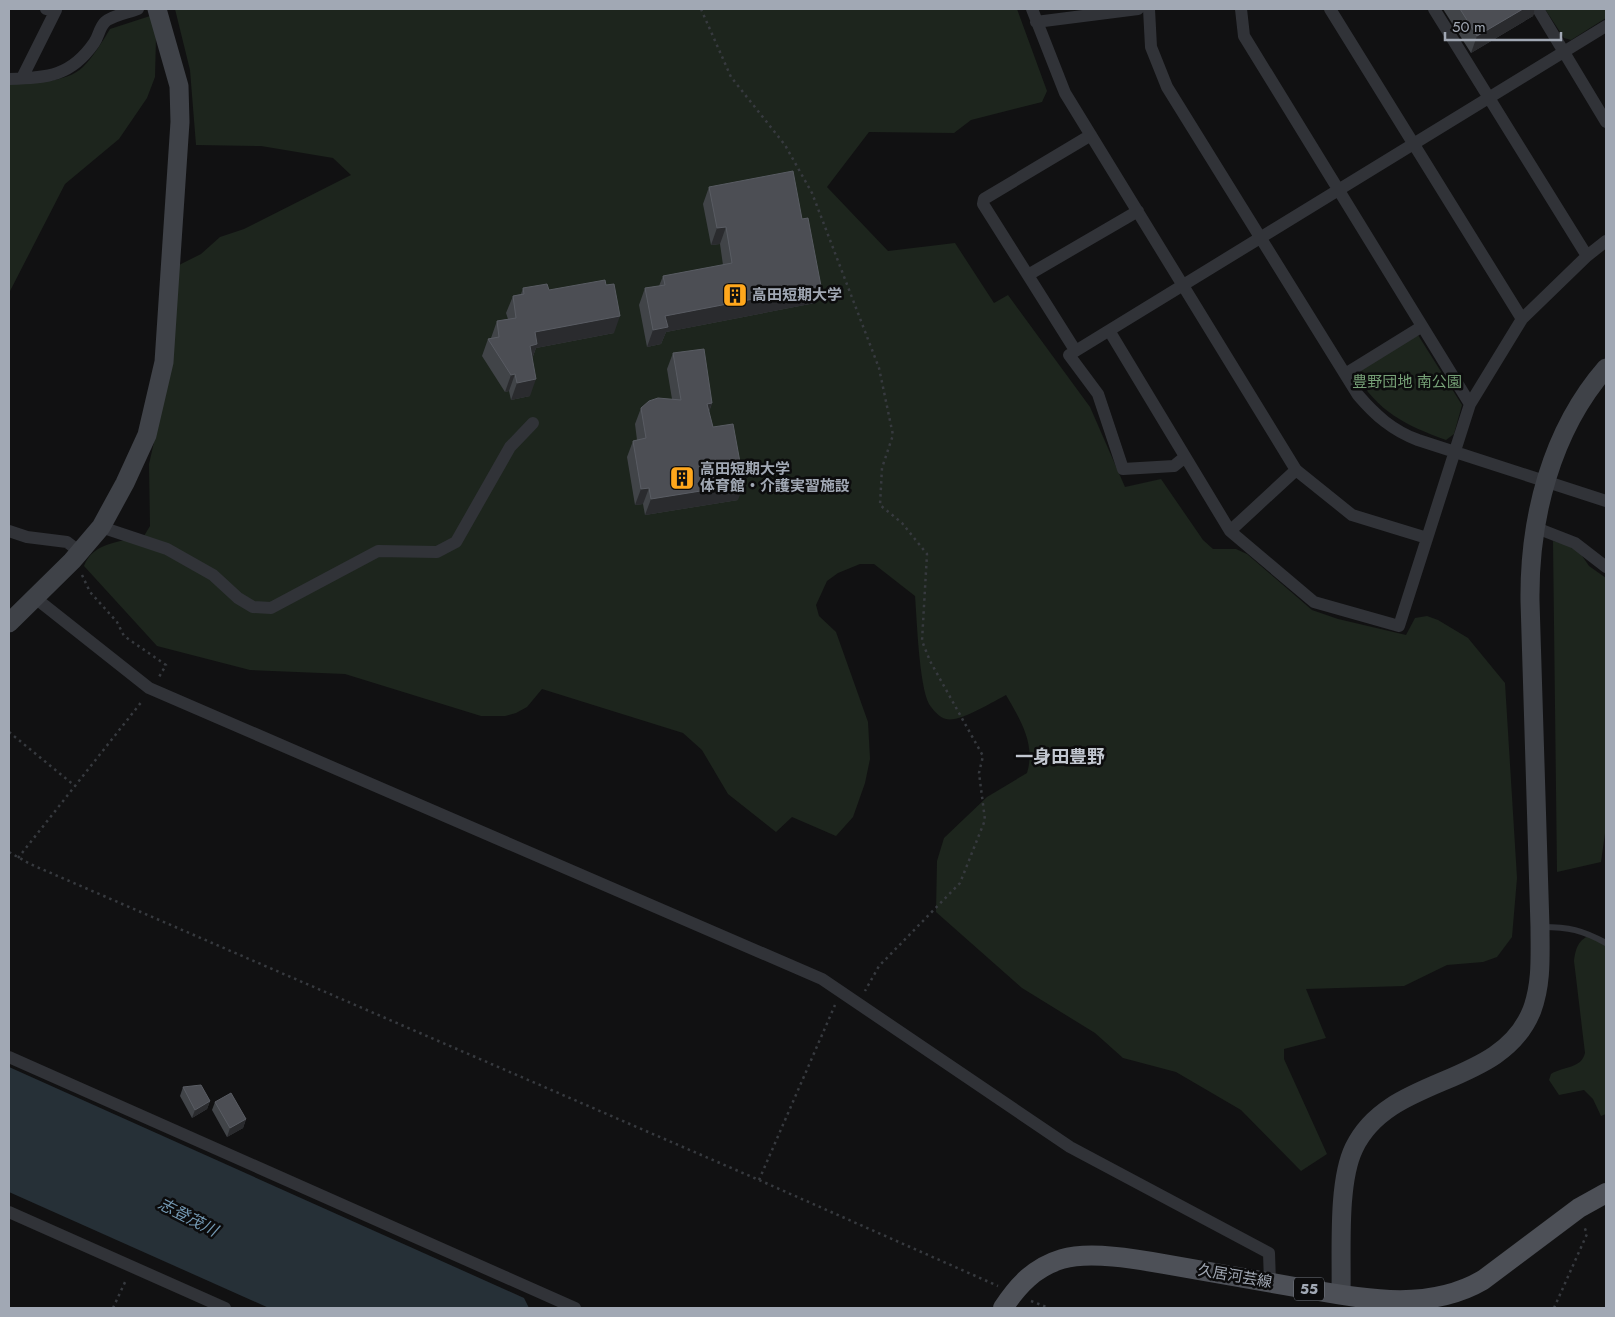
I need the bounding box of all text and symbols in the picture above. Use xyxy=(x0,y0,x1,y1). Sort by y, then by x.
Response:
scale bar xyxy=(1445,10,1561,42)
text: 50 m xyxy=(1452,16,1486,38)
building icon: 高田短期大学 xyxy=(722,282,748,308)
place label: 高田短期大学 xyxy=(752,284,842,306)
park label: 豊野団地 南公園 xyxy=(1352,371,1462,393)
place label: 高田短期大学 体育館・介護実習施設 xyxy=(700,458,850,497)
building icon: 高田短期大学 体育館・介護実習施設 xyxy=(669,465,695,491)
district label: 一身田豊野 xyxy=(1015,744,1105,770)
water label: 志登茂川 xyxy=(154,1192,224,1243)
street label: 久居河芸線 xyxy=(1196,1259,1274,1293)
road number: 55 xyxy=(1294,1278,1324,1300)

